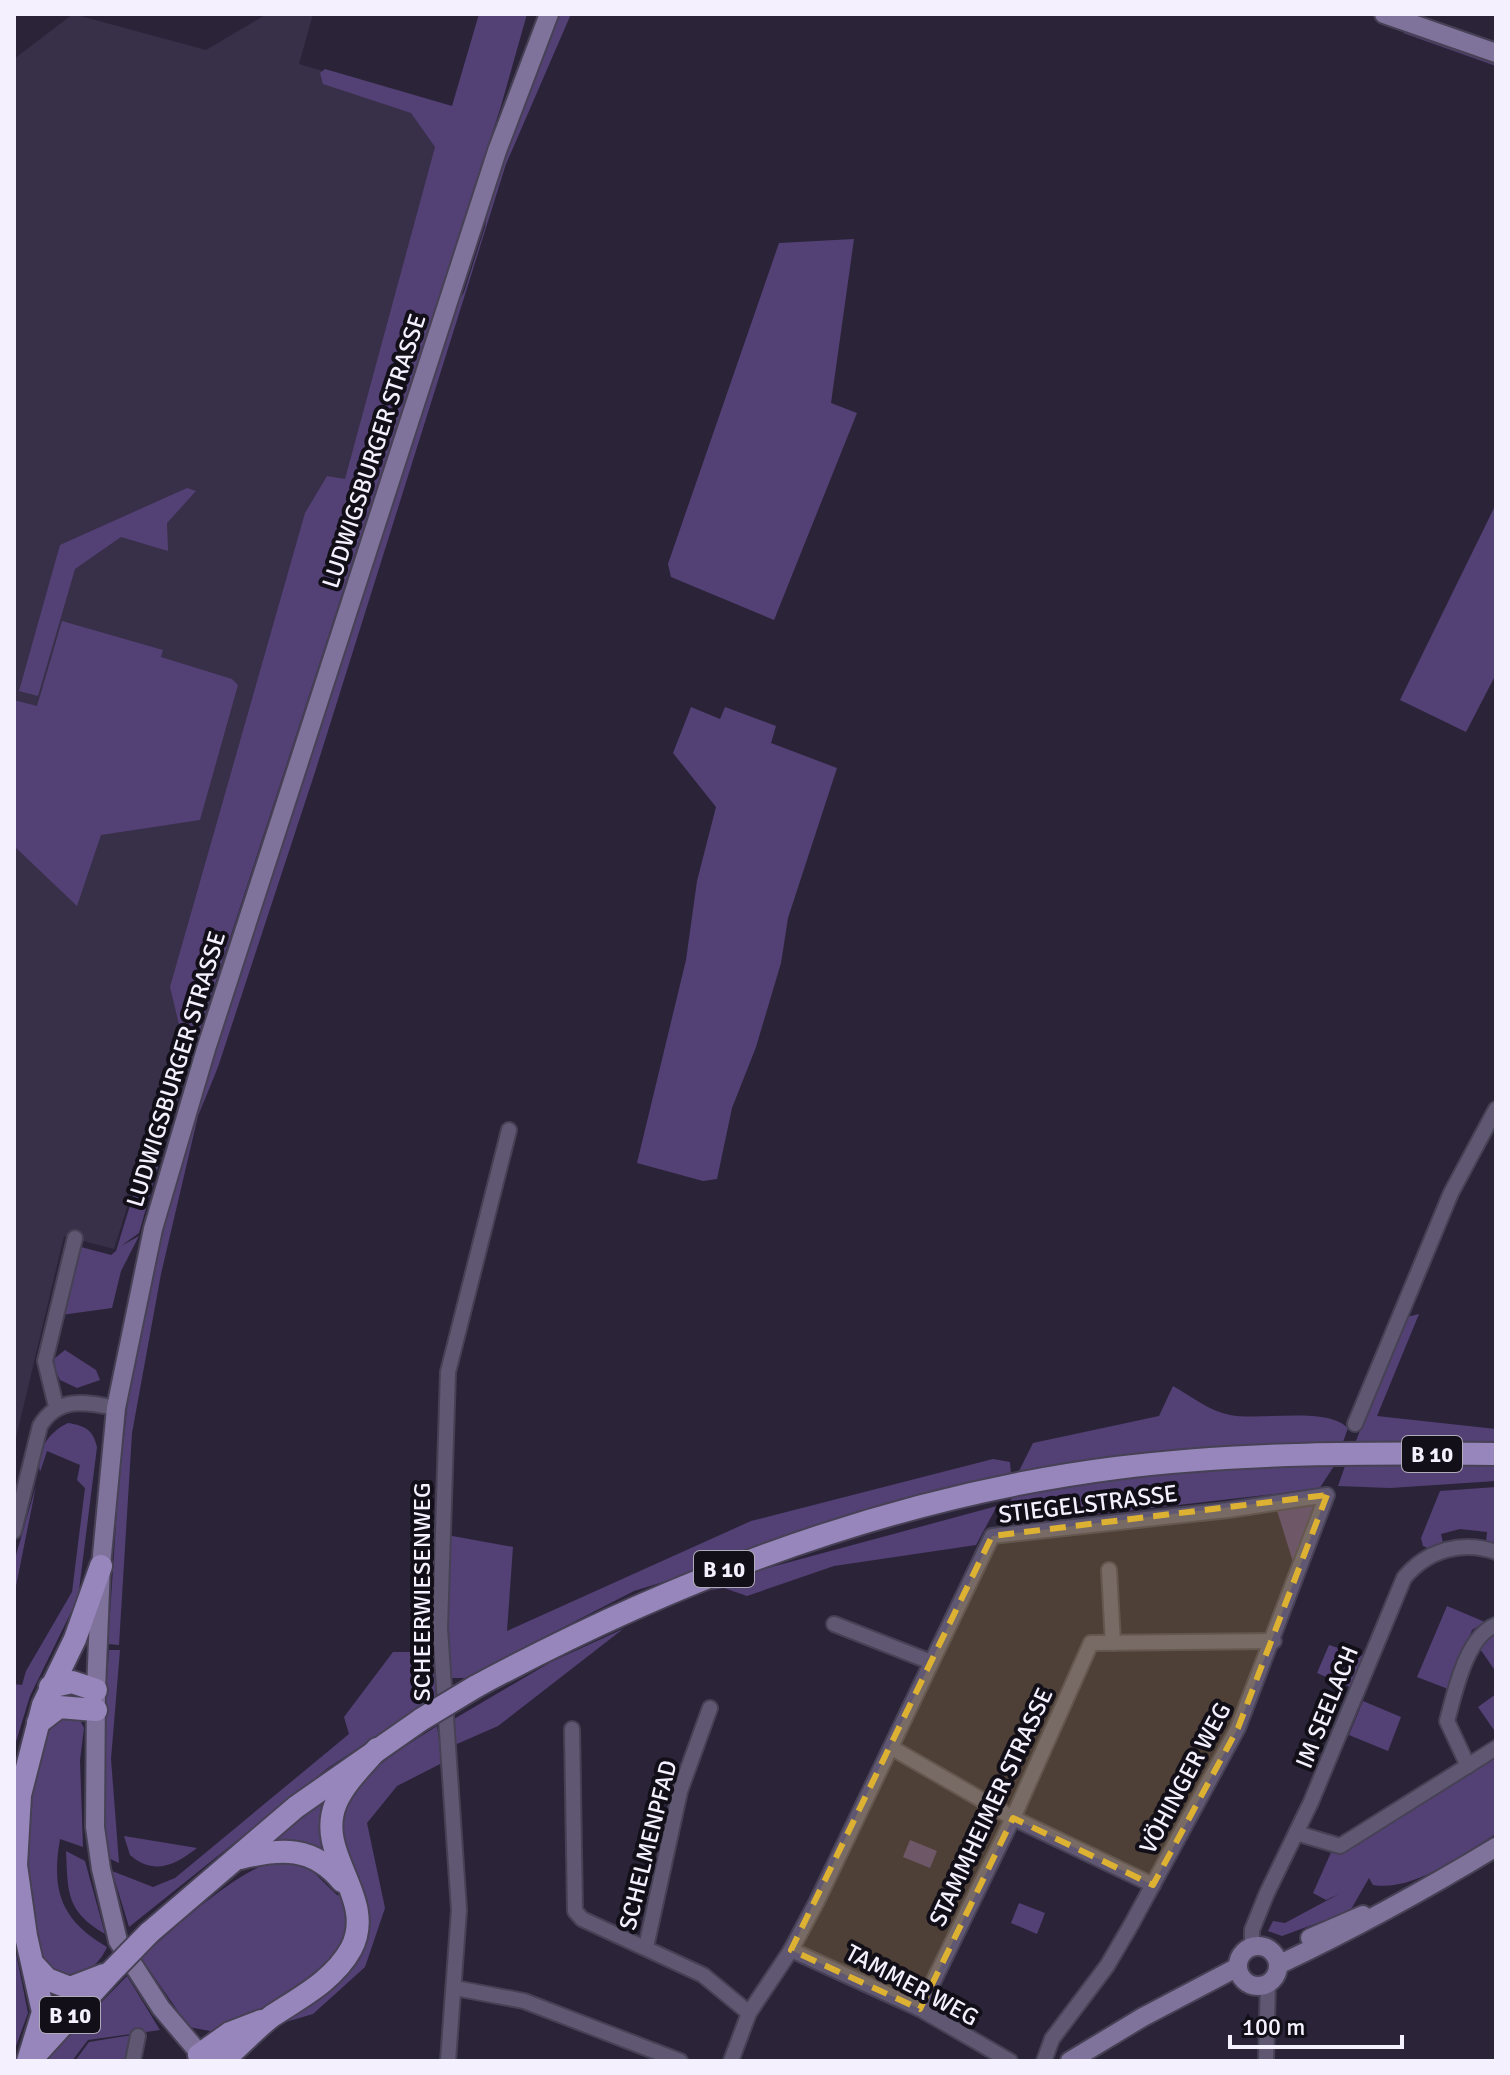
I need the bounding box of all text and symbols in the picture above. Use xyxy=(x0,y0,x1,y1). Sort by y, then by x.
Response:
street label: LUDWIGSBURGER STRASSE xyxy=(315,310,433,592)
street label: LUDWIGSBURGER STRASSE xyxy=(120,927,232,1211)
road number: B 10 xyxy=(1402,1436,1462,1472)
street label: STIEGELSTRASSE xyxy=(997,1478,1179,1530)
street label: SCHEERWIESENWEG xyxy=(407,1483,437,1701)
road number: B 10 xyxy=(694,1551,754,1587)
street label: IM SEELACH xyxy=(1289,1641,1365,1773)
street label: STAMMHEIMER STRASSE xyxy=(923,1683,1059,1931)
street label: VÖHINGER WEG xyxy=(1133,1697,1237,1859)
street label: SCHELMENPFAD xyxy=(612,1757,684,1933)
street label: TAMMER WEG xyxy=(840,1937,984,2033)
road number: B 10 xyxy=(40,1997,100,2033)
scale bar xyxy=(1230,1999,1402,2049)
text: 100 m xyxy=(1242,2012,1305,2042)

